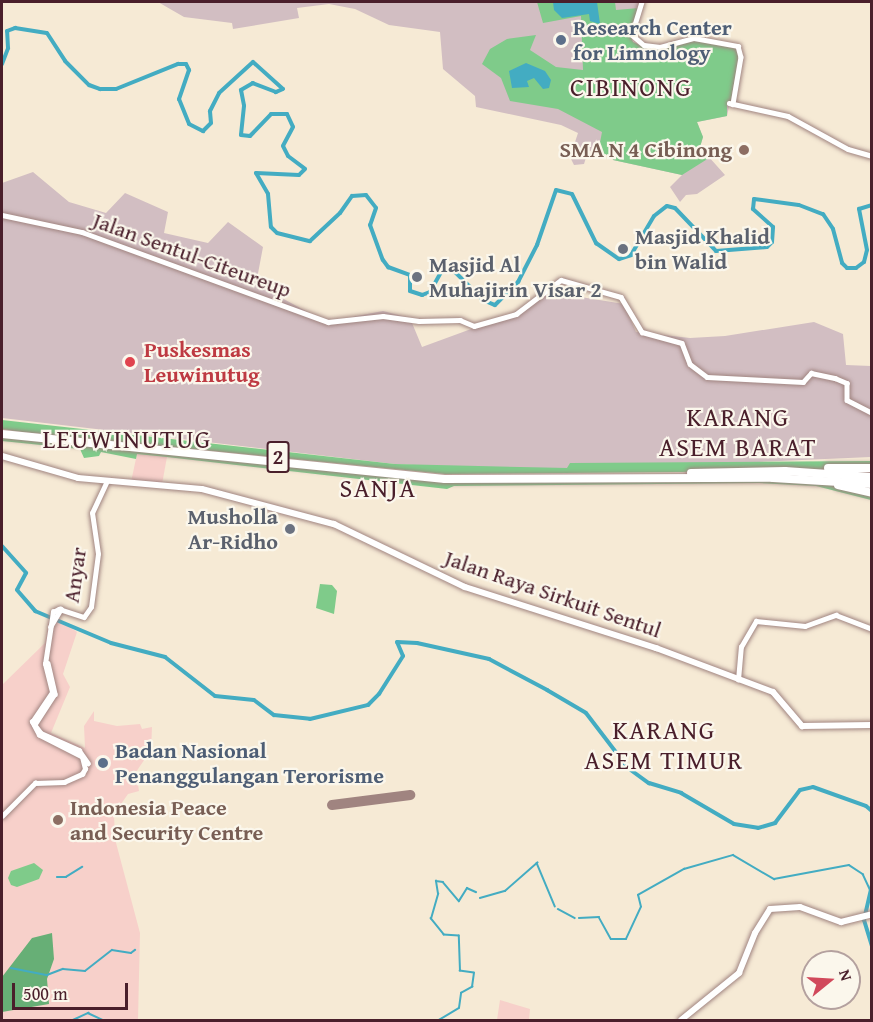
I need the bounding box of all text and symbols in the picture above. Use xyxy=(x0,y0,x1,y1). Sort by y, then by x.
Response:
place label: Research Center for Limnology xyxy=(573,14,732,66)
marker: Research Center for Limnology xyxy=(554,33,568,47)
district label: CIBINONG xyxy=(570,71,692,103)
place label: SMA N 4 Cibinong xyxy=(559,137,732,163)
marker: SMA N 4 Cibinong xyxy=(737,143,751,157)
street label: Jalan Sentul-Citeureup xyxy=(89,207,295,303)
place label: Masjid Khalid bin Walid xyxy=(635,223,770,274)
marker: Masjid Khalid bin Walid xyxy=(616,242,630,256)
place label: Masjid Al Muhajirin Visar 2 xyxy=(429,251,602,302)
marker: Masjid Al Muhajirin Visar 2 xyxy=(410,270,424,284)
place label: Puskesmas Leuwinutug xyxy=(144,336,260,388)
marker: Puskesmas Leuwinutug xyxy=(121,353,139,371)
district label: KARANG ASEM BARAT xyxy=(659,401,817,462)
district label: LEUWINUTUG xyxy=(42,423,212,455)
road number: 2 xyxy=(266,439,290,475)
district label: SANJA xyxy=(340,472,416,504)
place label: Musholla Ar-Ridho xyxy=(187,503,278,554)
marker: Musholla Ar-Ridho xyxy=(283,522,297,536)
street label: Jalan Raya Sirkuit Sentul xyxy=(441,545,665,643)
street label: Anyar xyxy=(58,546,92,604)
district label: KARANG ASEM TIMUR xyxy=(584,714,744,776)
place label: Badan Nasional Penanggulangan Terorisme xyxy=(115,737,384,788)
marker: Badan Nasional Penanggulangan Terorisme xyxy=(96,756,110,770)
place label: Indonesia Peace and Security Centre xyxy=(70,794,263,846)
marker: Indonesia Peace and Security Centre xyxy=(51,813,65,827)
north arrow xyxy=(801,950,861,1010)
text: N xyxy=(833,966,859,984)
scale bar xyxy=(15,971,130,1009)
text: 500 m xyxy=(23,980,68,1007)

